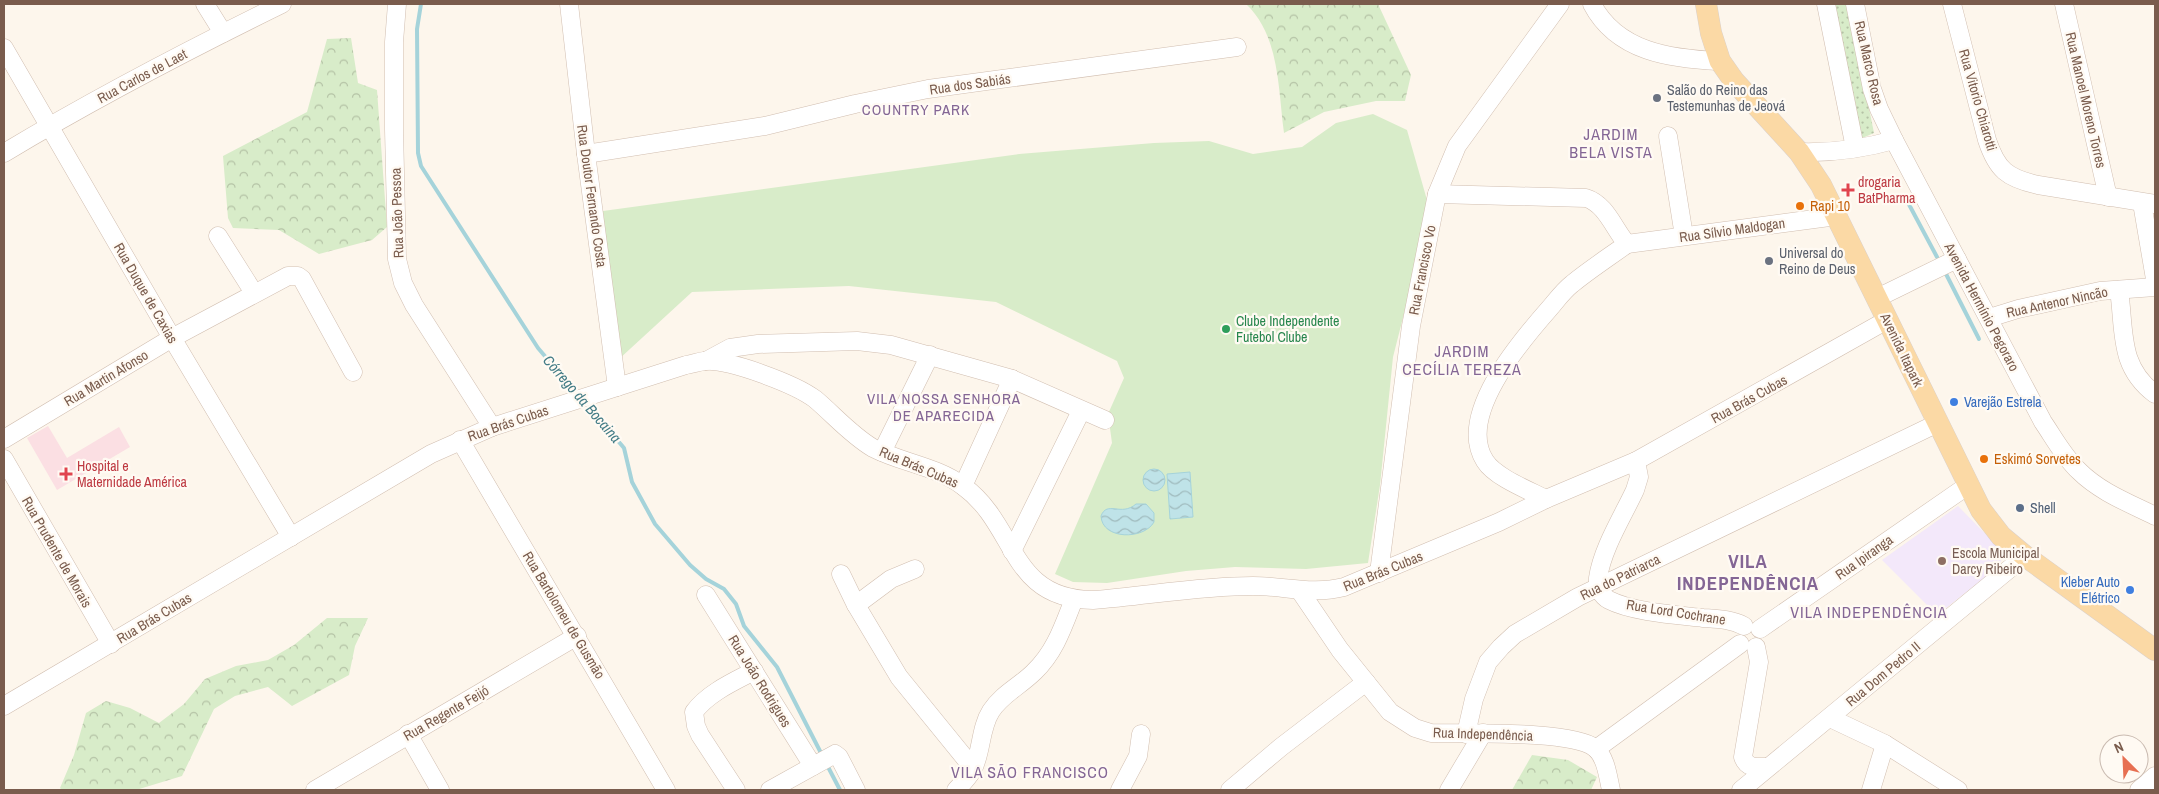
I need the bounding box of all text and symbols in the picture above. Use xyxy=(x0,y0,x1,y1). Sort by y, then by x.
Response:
street label: Rua Marco Rosa xyxy=(1851,19,1888,108)
street label: Rua Manoel Moreno Torres xyxy=(2062,30,2110,170)
street label: Rua Carlos de Laet xyxy=(94,45,190,107)
street label: Rua Vitorio Chiarotti xyxy=(1955,47,2001,153)
street label: Rua dos Sabiás xyxy=(928,69,1012,99)
place label: Salão do Reino das Testemunhas de Jeová xyxy=(1667,81,1786,115)
marker: Salão do Reino das Testemunhas de Jeová xyxy=(1651,92,1663,104)
district label: COUNTRY PARK xyxy=(862,99,970,120)
district label: JARDIM BELA VISTA xyxy=(1569,123,1653,163)
street label: Rua Doutor Fernando Costa xyxy=(573,124,611,269)
street label: Rua João Pessoa xyxy=(386,167,408,259)
place label: drogaria BatPharma xyxy=(1858,173,1916,207)
marker: drogaria BatPharma xyxy=(1842,184,1854,196)
place label: Rapi 10 xyxy=(1810,197,1850,215)
marker: Rapi 10 xyxy=(1794,200,1806,212)
street label: Rua Sílvio Maldogan xyxy=(1678,214,1786,246)
street label: Rua Francisco Vo xyxy=(1404,223,1440,317)
street label: Avenida Hermínio Pegoraro xyxy=(1940,239,2023,374)
street label: Rua Duque de Caxias xyxy=(110,240,182,347)
place label: Universal do Reino de Deus xyxy=(1779,244,1856,278)
marker: Universal do Reino de Deus xyxy=(1763,255,1775,267)
street label: Rua Antenor Nincão xyxy=(2005,282,2109,322)
street label: Avenida Itapark xyxy=(1876,309,1928,390)
place label: Clube Independente Futebol Clube xyxy=(1236,312,1339,346)
marker: Clube Independente Futebol Clube xyxy=(1220,323,1232,335)
district label: JARDIM CECÍLIA TEREZA xyxy=(1402,340,1522,380)
street label: Rua Martin Afonso xyxy=(61,346,151,410)
water label: Córrego da Bocaina xyxy=(538,350,627,447)
street label: Rua Brás Cubas xyxy=(1708,371,1790,427)
district label: VILA NOSSA SENHORA DE APARECIDA xyxy=(867,388,1021,426)
place label: Varejão Estrela xyxy=(1964,393,2042,411)
marker: Varejão Estrela xyxy=(1948,396,1960,408)
street label: Rua Brás Cubas xyxy=(465,401,551,445)
street label: Rua Brás Cubas xyxy=(877,442,962,492)
place label: Eskimó Sorvetes xyxy=(1994,450,2081,468)
marker: Eskimó Sorvetes xyxy=(1978,453,1990,465)
place label: Hospital e Maternidade América xyxy=(77,457,187,491)
marker: Hospital e Maternidade América xyxy=(59,467,73,481)
street label: Rua Prudente de Morais xyxy=(18,493,96,611)
place label: Shell xyxy=(2030,499,2056,517)
marker: Shell xyxy=(2014,502,2026,514)
street label: Rua Ipiranga xyxy=(1832,530,1897,583)
place label: Escola Municipal Darcy Ribeiro xyxy=(1952,544,2039,578)
street label: Rua Brás Cubas xyxy=(1341,547,1426,595)
street label: Rua Bartolomeu de Gusmão xyxy=(519,548,609,682)
district label: VILA INDEPENDÊNCIA xyxy=(1677,548,1819,596)
street label: Rua do Patriarca xyxy=(1577,550,1663,604)
marker: Escola Municipal Darcy Ribeiro xyxy=(1936,555,1948,567)
place label: Kleber Auto Elétrico xyxy=(2061,573,2120,607)
marker: Kleber Auto Elétrico xyxy=(2124,584,2136,596)
street label: Rua Brás Cubas xyxy=(113,588,195,647)
street label: Rua Lord Cochrane xyxy=(1625,595,1727,629)
district label: VILA INDEPENDÊNCIA xyxy=(1790,601,1948,623)
street label: Rua João Rodrigues xyxy=(724,632,796,731)
street label: Rua Dom Pedro II xyxy=(1842,638,1924,710)
street label: Rua Regente Feijó xyxy=(400,681,492,745)
street label: Rua Independência xyxy=(1433,723,1534,745)
north arrow xyxy=(2099,734,2149,784)
text: N xyxy=(2111,737,2126,757)
district label: VILA SÃO FRANCISCO xyxy=(951,761,1109,783)

